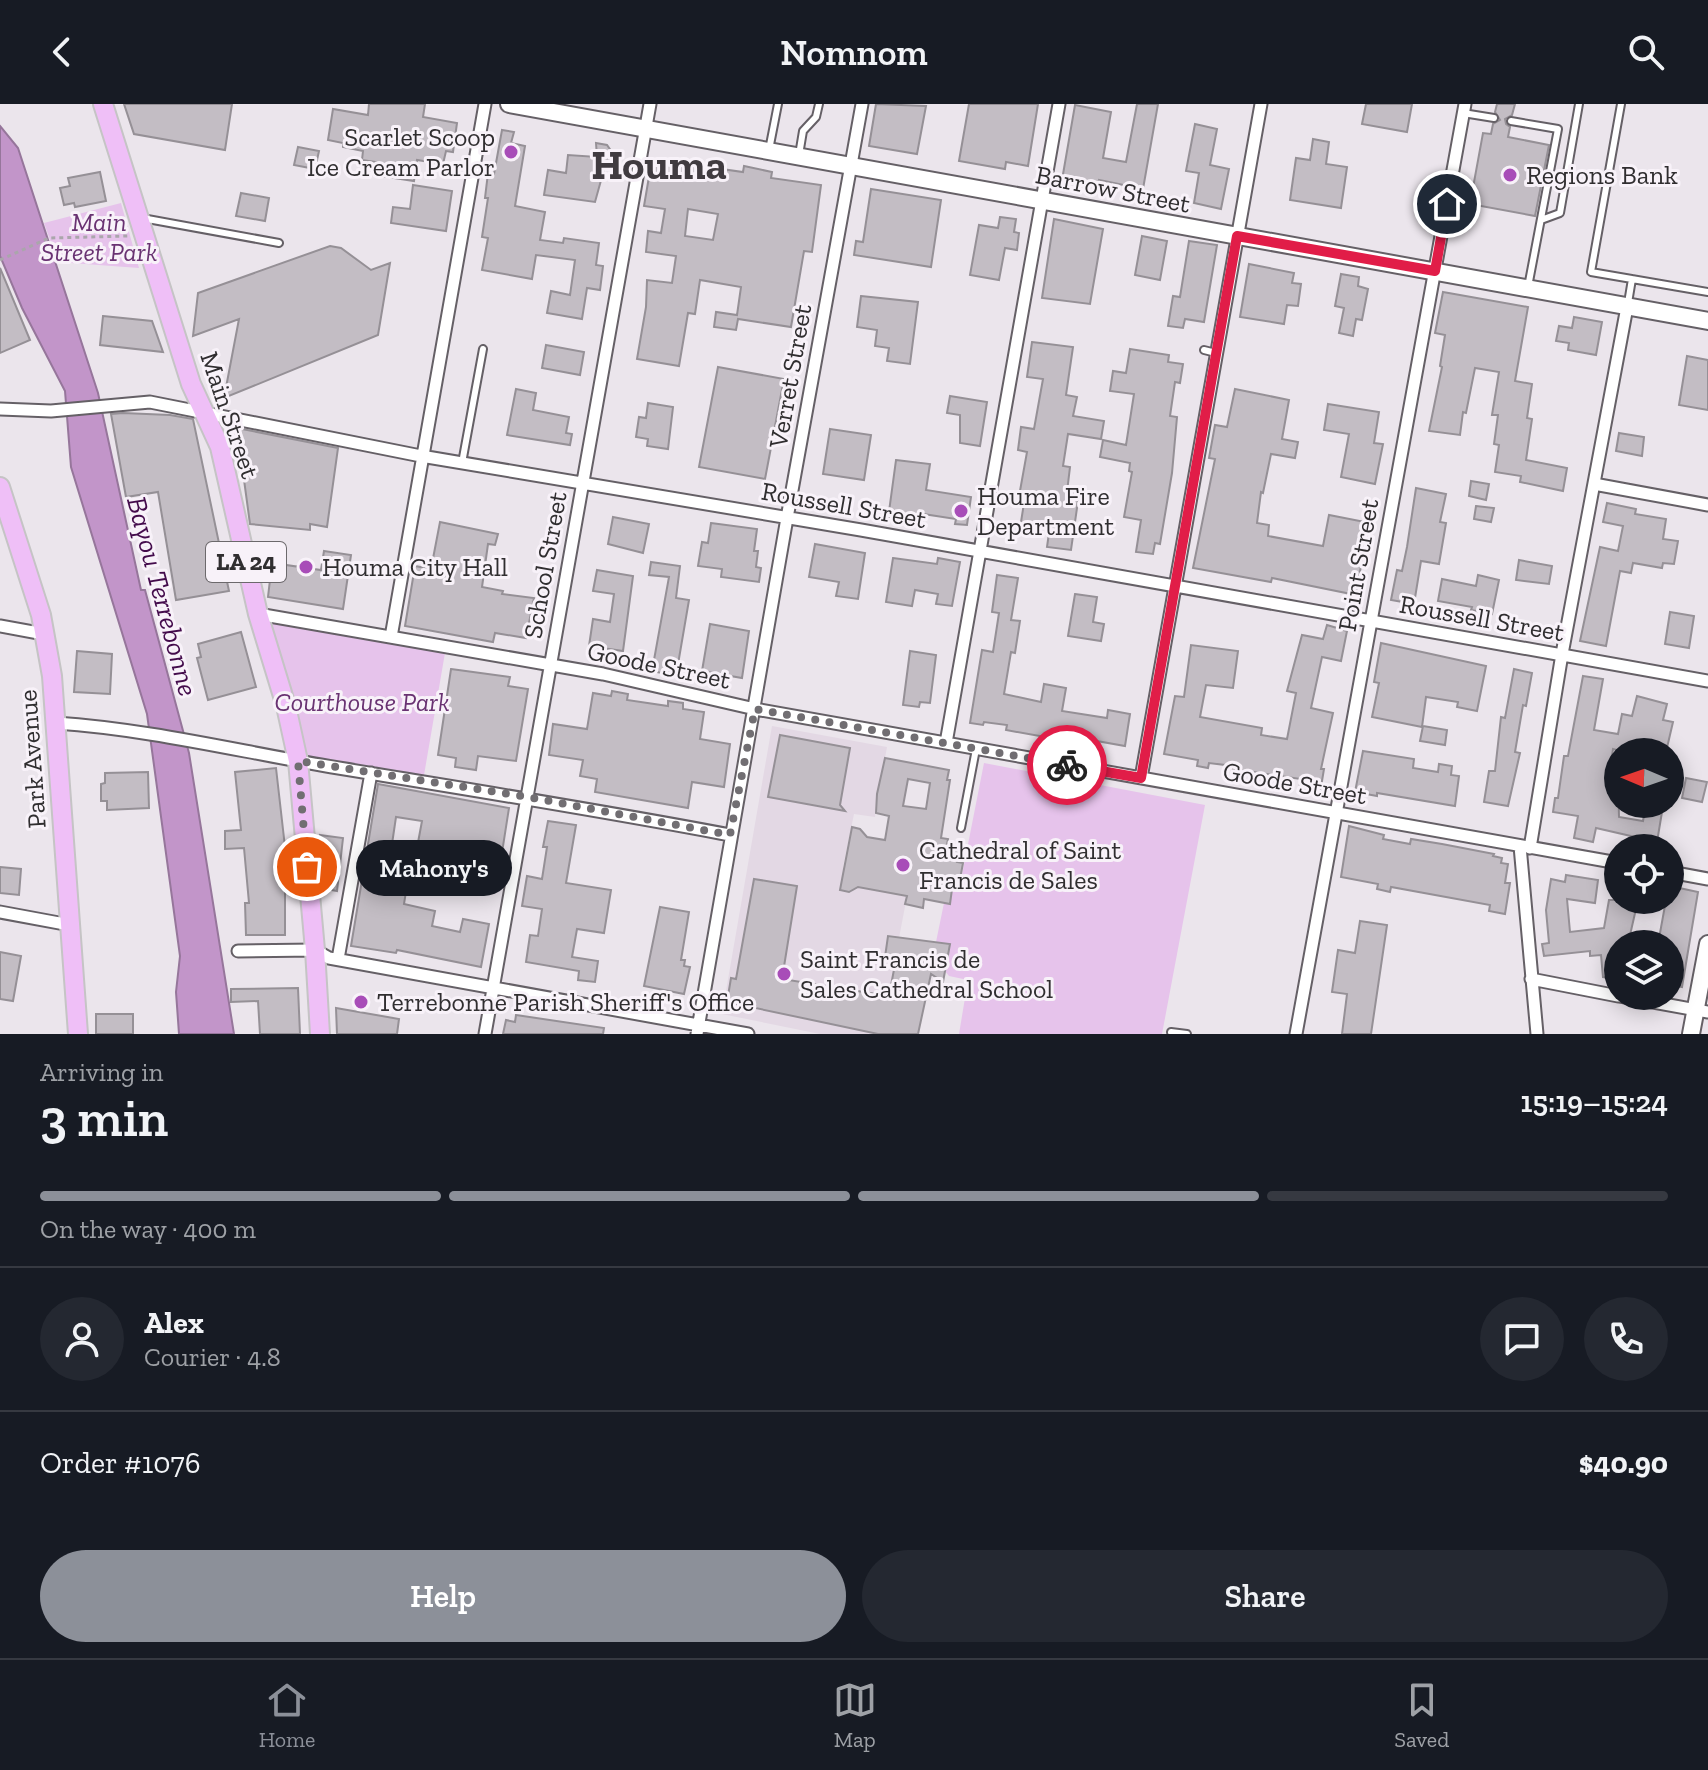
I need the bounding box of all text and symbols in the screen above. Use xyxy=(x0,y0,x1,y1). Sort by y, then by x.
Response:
icon: back xyxy=(40,30,84,74)
icon: search xyxy=(1624,30,1668,74)
text: Nomnom xyxy=(780,31,928,74)
place label: Scarlet Scoop Ice Cream Parlor xyxy=(307,121,495,183)
district label: Houma xyxy=(591,139,727,190)
marker: Scarlet Scoop Ice Cream Parlor xyxy=(502,143,520,161)
street label: Barrow Street xyxy=(1033,158,1193,220)
place label: Regions Bank xyxy=(1526,159,1678,191)
marker: Regions Bank xyxy=(1501,166,1519,184)
pin xyxy=(1413,170,1481,238)
icon: home xyxy=(1425,182,1469,226)
park label: Main Street Park xyxy=(41,206,157,268)
street label: Verret Street xyxy=(761,301,818,451)
street label: Main Street xyxy=(193,347,267,483)
street label: Roussell Street xyxy=(759,475,929,535)
place label: Houma Fire Department xyxy=(977,480,1115,542)
street label: School Street xyxy=(516,489,574,641)
water label: Bayou Terrebonne xyxy=(120,493,205,700)
street label: Point Street xyxy=(1331,496,1385,634)
marker: Houma Fire Department xyxy=(952,502,970,520)
road number: LA 24 xyxy=(206,542,286,582)
place label: Houma City Hall xyxy=(322,551,508,583)
marker: Houma City Hall xyxy=(297,558,315,576)
street label: Roussell Street xyxy=(1397,588,1567,648)
street label: Goode Street xyxy=(584,634,734,696)
park label: Courthouse Park xyxy=(274,686,450,718)
street label: Park Avenue xyxy=(11,688,53,830)
courier xyxy=(1027,725,1107,805)
north arrow xyxy=(1604,738,1684,818)
map controls xyxy=(1604,738,1684,1010)
icon: bike xyxy=(1045,743,1089,787)
street label: Goode Street xyxy=(1221,755,1370,811)
pin xyxy=(273,833,341,901)
place label: Cathedral of Saint Francis de Sales xyxy=(919,834,1121,896)
button: locate xyxy=(1604,834,1684,914)
callout: Mahony's xyxy=(355,839,511,895)
icon: bag xyxy=(285,845,329,889)
text: Mahony's xyxy=(379,852,489,884)
marker: Cathedral of Saint Francis de Sales xyxy=(894,856,912,874)
button: layers xyxy=(1604,930,1684,1010)
place label: Saint Francis de Sales Cathedral School xyxy=(800,943,1053,1005)
marker: Saint Francis de Sales Cathedral School xyxy=(775,965,793,983)
place label: Terrebonne Parish Sheriff's Office xyxy=(377,986,754,1018)
marker: Terrebonne Parish Sheriff's Office xyxy=(352,993,370,1011)
text: Arriving in xyxy=(40,1056,163,1088)
text: 15:19–15:24 xyxy=(1521,1084,1668,1120)
text: 3 min xyxy=(40,1087,168,1149)
text: On the way · 400 m xyxy=(40,1213,256,1245)
button: person xyxy=(40,1297,124,1381)
button: chat xyxy=(1480,1297,1564,1381)
button: phone xyxy=(1584,1297,1668,1381)
text: Alex xyxy=(144,1305,204,1341)
text: Courier · 4.8 xyxy=(144,1341,281,1373)
text: Order #1076 xyxy=(40,1445,201,1481)
text: $40.90 xyxy=(1579,1445,1668,1481)
button: Help xyxy=(40,1550,846,1642)
button: Share xyxy=(862,1550,1668,1642)
tab: Home xyxy=(259,1678,315,1753)
tab: Map xyxy=(833,1678,877,1753)
tab: Saved xyxy=(1394,1678,1449,1753)

